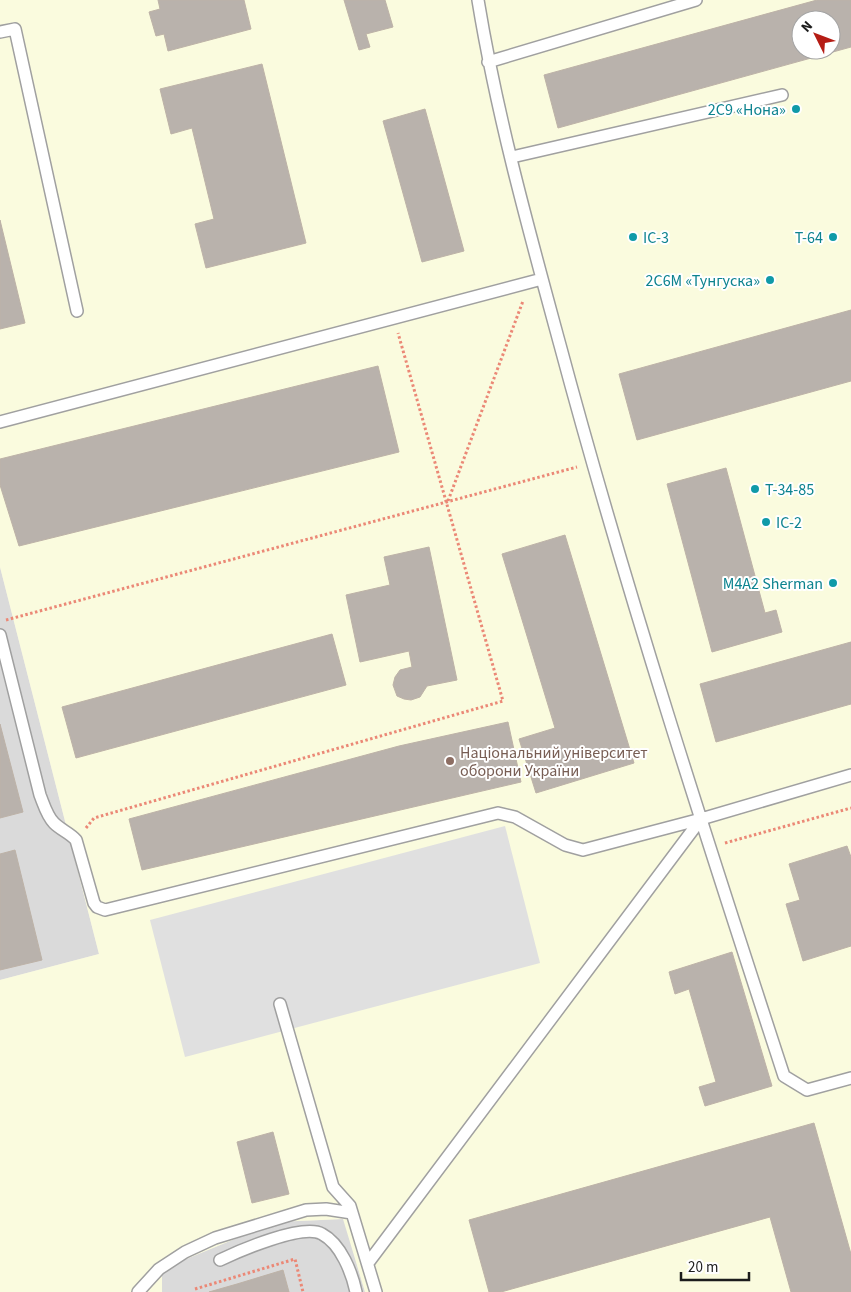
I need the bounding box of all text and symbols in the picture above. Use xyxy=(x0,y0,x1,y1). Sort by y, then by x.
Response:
north arrow xyxy=(791,10,841,60)
text: N xyxy=(797,17,818,37)
place label: 2С9 «Нона» xyxy=(708,99,786,121)
marker: 2С9 «Нона» xyxy=(790,103,802,115)
place label: ІС-3 xyxy=(643,227,669,249)
place label: Т-64 xyxy=(795,227,823,249)
marker: ІС-3 xyxy=(627,231,639,243)
marker: Т-64 xyxy=(827,231,839,243)
place label: 2С6М «Тунгуска» xyxy=(646,270,760,292)
marker: 2С6М «Тунгуска» xyxy=(764,274,776,286)
place label: Т-34-85 xyxy=(765,479,814,501)
marker: Т-34-85 xyxy=(749,483,761,495)
place label: ІС-2 xyxy=(776,512,802,534)
marker: ІС-2 xyxy=(760,516,772,528)
place label: M4A2 Sherman xyxy=(723,573,823,595)
marker: M4A2 Sherman xyxy=(827,577,839,589)
place label: Національний університет оборони України xyxy=(460,742,648,782)
marker: Національний університет оборони України xyxy=(444,755,456,767)
scale bar xyxy=(681,1250,748,1282)
text: 20 m xyxy=(688,1257,718,1278)

